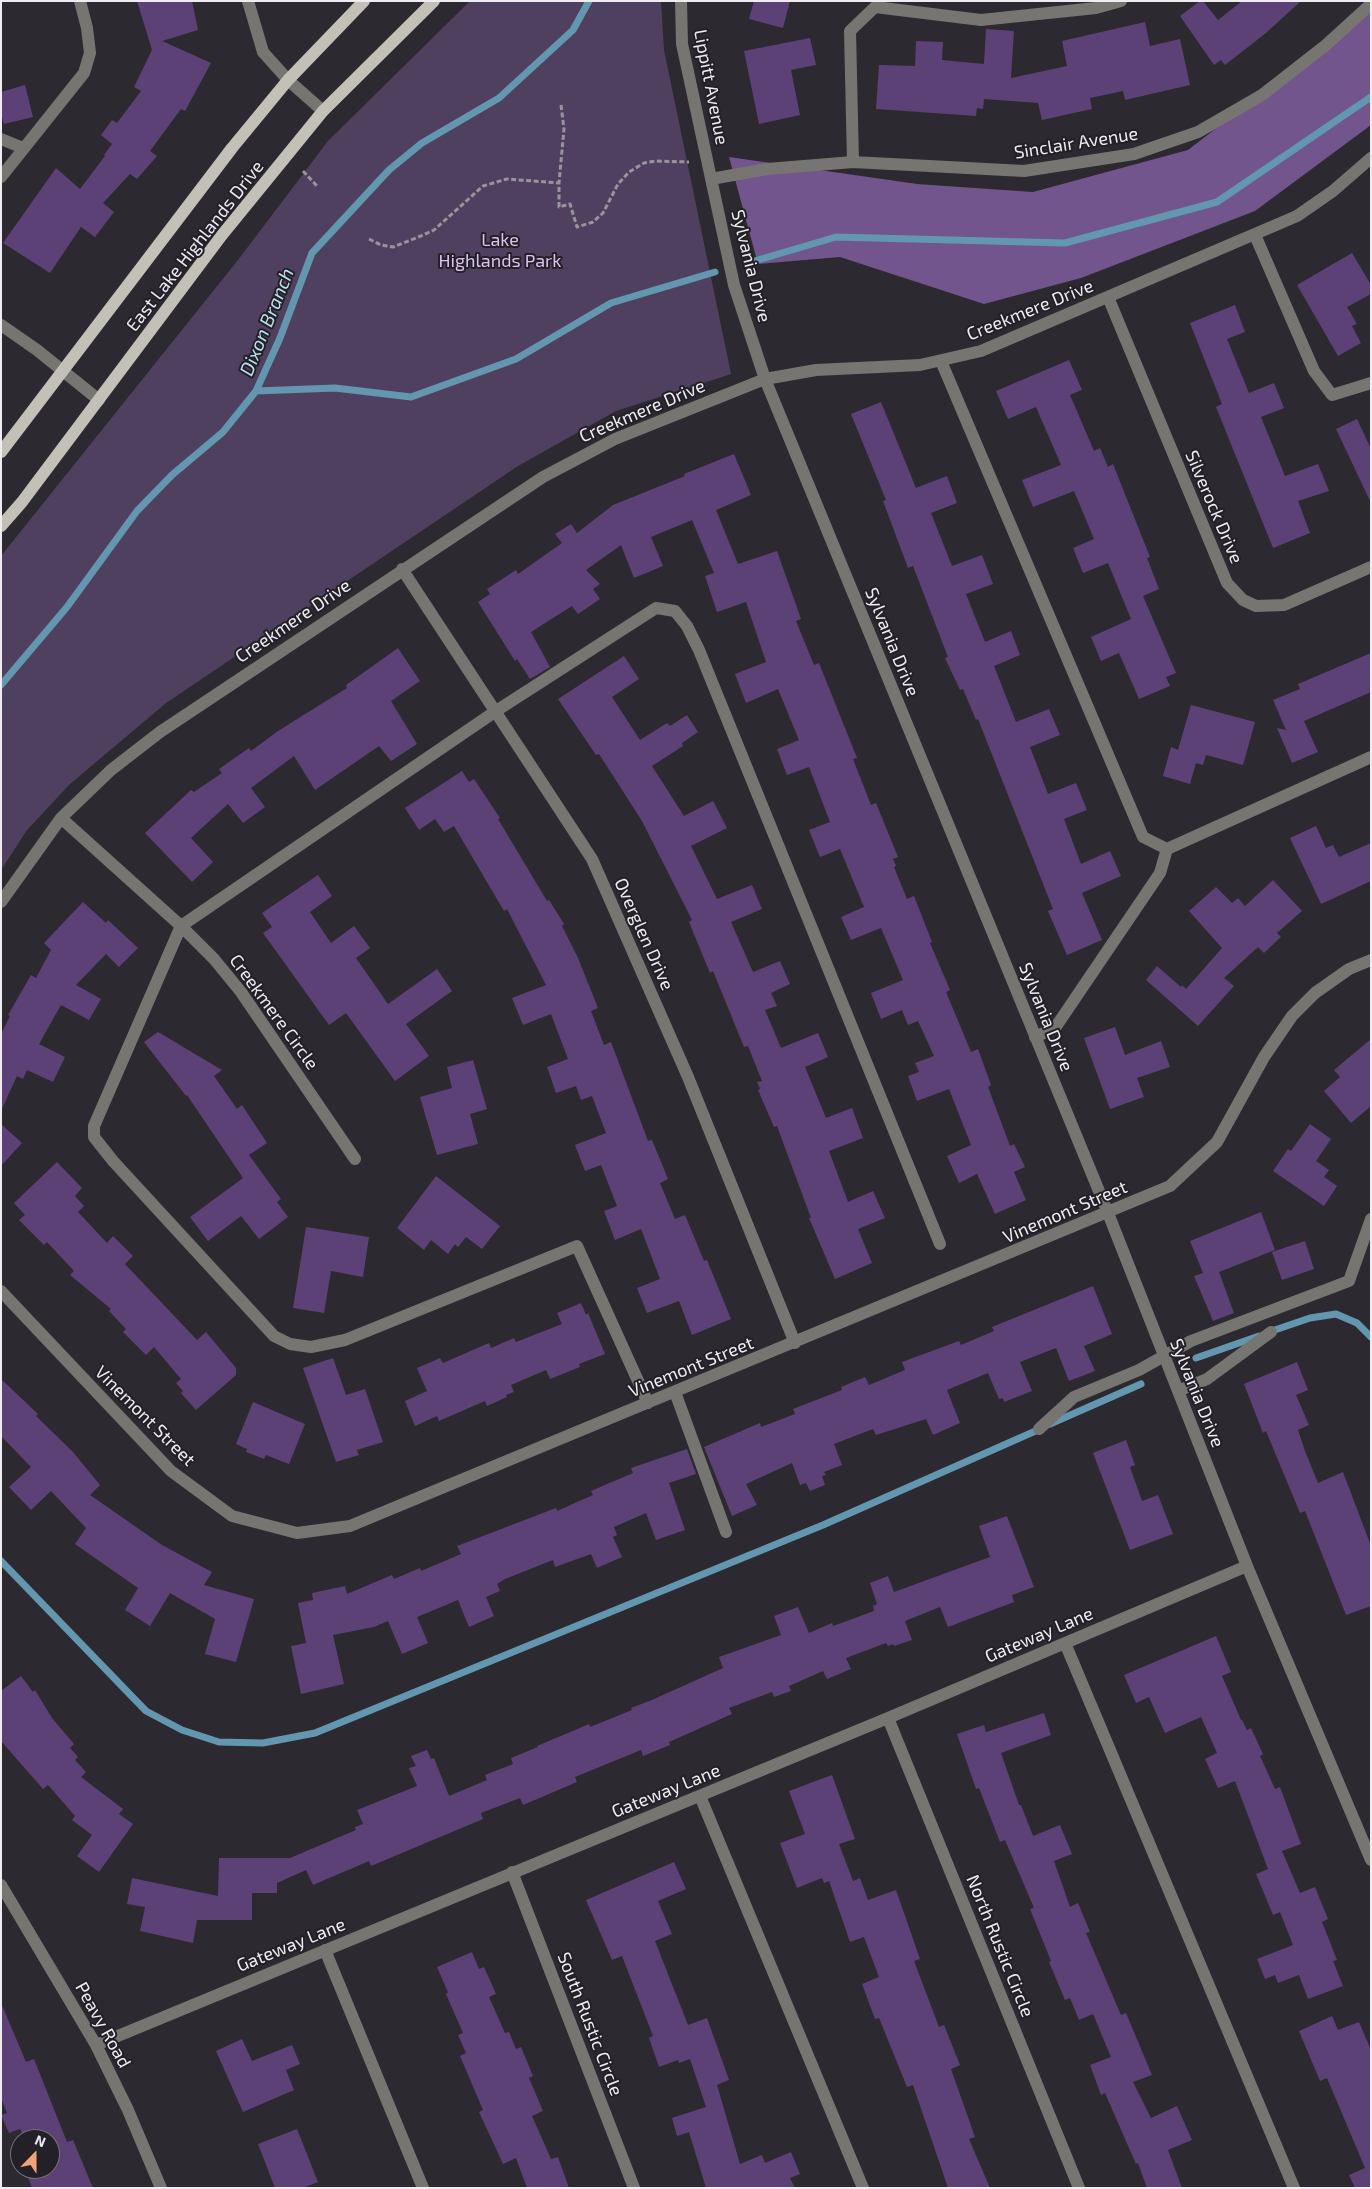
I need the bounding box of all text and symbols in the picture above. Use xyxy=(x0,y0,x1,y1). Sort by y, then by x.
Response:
street label: Lippitt Avenue xyxy=(689,27,733,147)
street label: Sinclair Avenue xyxy=(1013,123,1139,163)
street label: East Lake Highlands Drive xyxy=(122,156,268,336)
street label: Sylvania Drive xyxy=(727,207,775,325)
park label: Lake Highlands Park xyxy=(439,229,561,272)
water label: Dixon Branch xyxy=(235,265,299,379)
street label: Creekmere Drive xyxy=(964,275,1096,345)
street label: Creekmere Drive xyxy=(576,375,708,447)
street label: Silverock Drive xyxy=(1181,447,1247,567)
street label: Creekmere Drive xyxy=(231,574,355,668)
street label: Sylvania Drive xyxy=(860,584,924,700)
street label: Overglen Drive xyxy=(610,875,678,993)
street label: Creekmere Circle xyxy=(225,950,323,1074)
street label: Sylvania Drive xyxy=(1014,959,1078,1075)
street label: Vinemont Street xyxy=(1000,1176,1130,1248)
street label: Vinemont Street xyxy=(625,1332,757,1402)
street label: Sylvania Drive xyxy=(1165,1335,1229,1451)
street label: Vinemont Street xyxy=(90,1361,200,1471)
street label: Gateway Lane xyxy=(982,1603,1096,1667)
street label: Gateway Lane xyxy=(609,1759,723,1823)
street label: North Rustic Circle xyxy=(962,1872,1038,2020)
street label: Gateway Lane xyxy=(234,1913,348,1977)
street label: South Rustic Circle xyxy=(553,1949,627,2099)
street label: Peavy Road xyxy=(71,1978,135,2072)
north arrow xyxy=(10,2129,60,2179)
text: N xyxy=(33,2131,48,2150)

